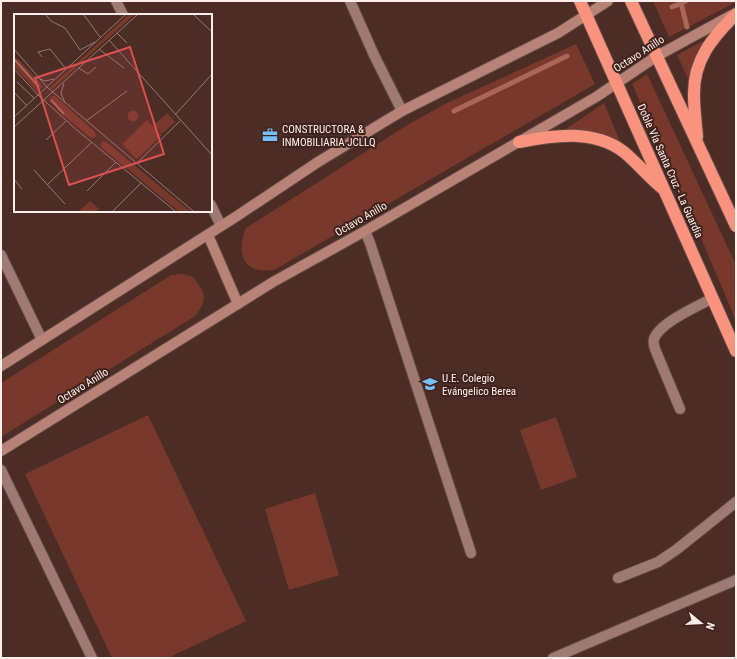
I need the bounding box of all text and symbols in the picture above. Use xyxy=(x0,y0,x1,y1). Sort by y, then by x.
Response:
inset map xyxy=(14,14,212,212)
street label: Octavo Anillo xyxy=(611,33,667,75)
street label: Doble Vía Santa Cruz - La Guardia xyxy=(634,102,706,240)
place label: CONSTRUCTORA & INMOBILIARIA JCLLQ xyxy=(282,123,376,149)
office icon: CONSTRUCTORA & INMOBILIARIA JCLLQ xyxy=(261,126,279,144)
street label: Octavo Anillo xyxy=(333,199,390,239)
street label: Octavo Anillo xyxy=(55,365,111,407)
place label: U.E. Colegio Evángelico Berea xyxy=(442,372,516,398)
school or university icon: U.E. Colegio Evángelico Berea xyxy=(421,375,439,393)
north arrow xyxy=(681,603,721,643)
text: N xyxy=(703,621,717,631)

